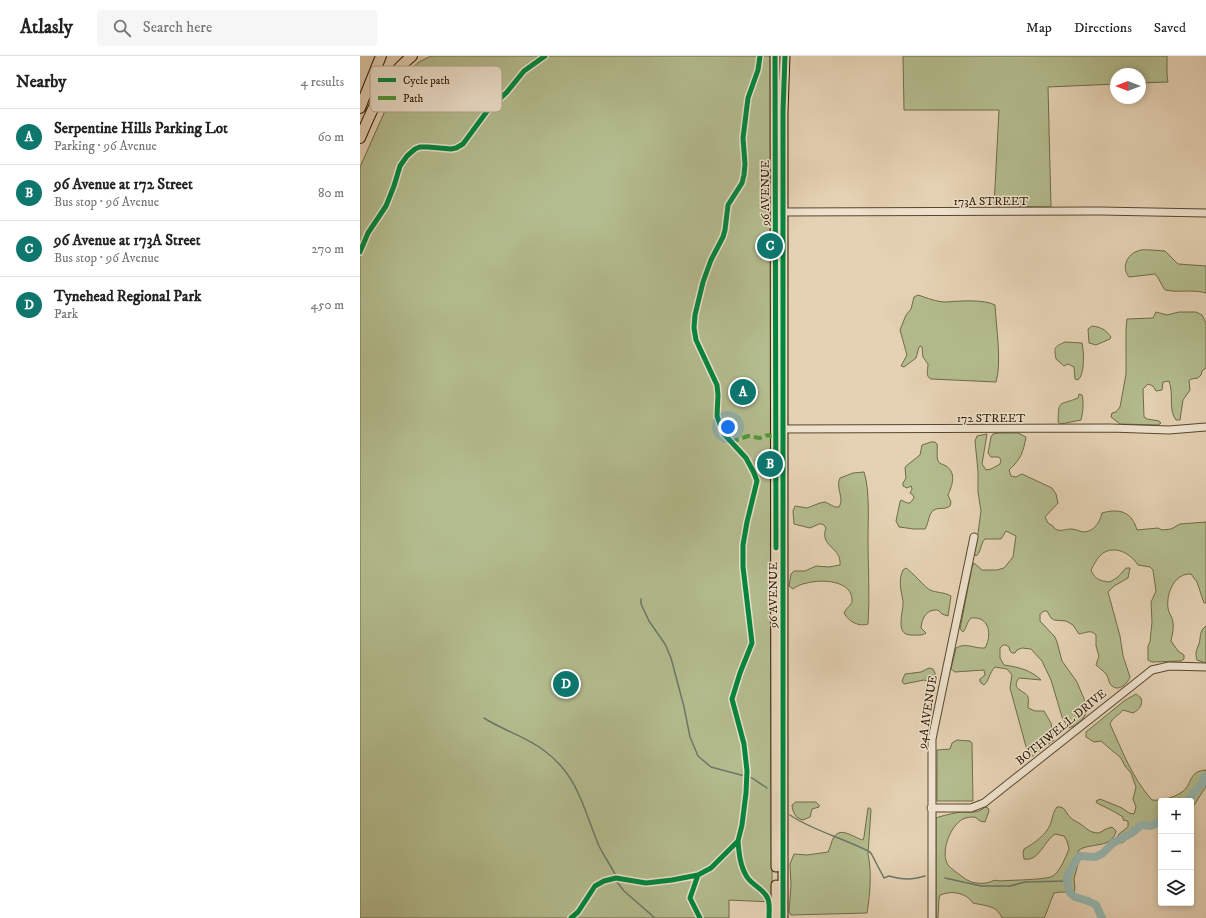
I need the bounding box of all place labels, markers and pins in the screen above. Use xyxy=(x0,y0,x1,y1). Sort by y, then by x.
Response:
pin: C xyxy=(757,231,783,261)
pin: A xyxy=(730,377,756,407)
pin: B xyxy=(757,449,783,479)
pin: D xyxy=(553,669,579,699)

